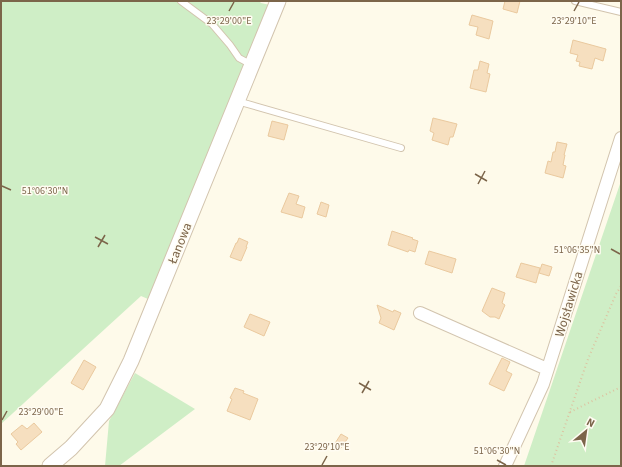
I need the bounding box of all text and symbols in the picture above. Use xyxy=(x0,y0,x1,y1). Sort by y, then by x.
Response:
text: 23°29'00"E xyxy=(206,14,252,28)
text: 23°29'10"E xyxy=(551,14,597,28)
text: 51°06'30"N xyxy=(22,184,68,198)
street label: Łanowa xyxy=(163,220,196,268)
text: 51°06'35"N xyxy=(554,243,600,257)
street label: Wojsławicka xyxy=(550,269,587,339)
text: 23°29'00"E xyxy=(18,405,64,419)
north arrow xyxy=(566,411,606,451)
text: N xyxy=(584,414,597,431)
text: 23°29'10"E xyxy=(304,440,350,454)
text: 51°06'30"N xyxy=(474,444,520,458)

